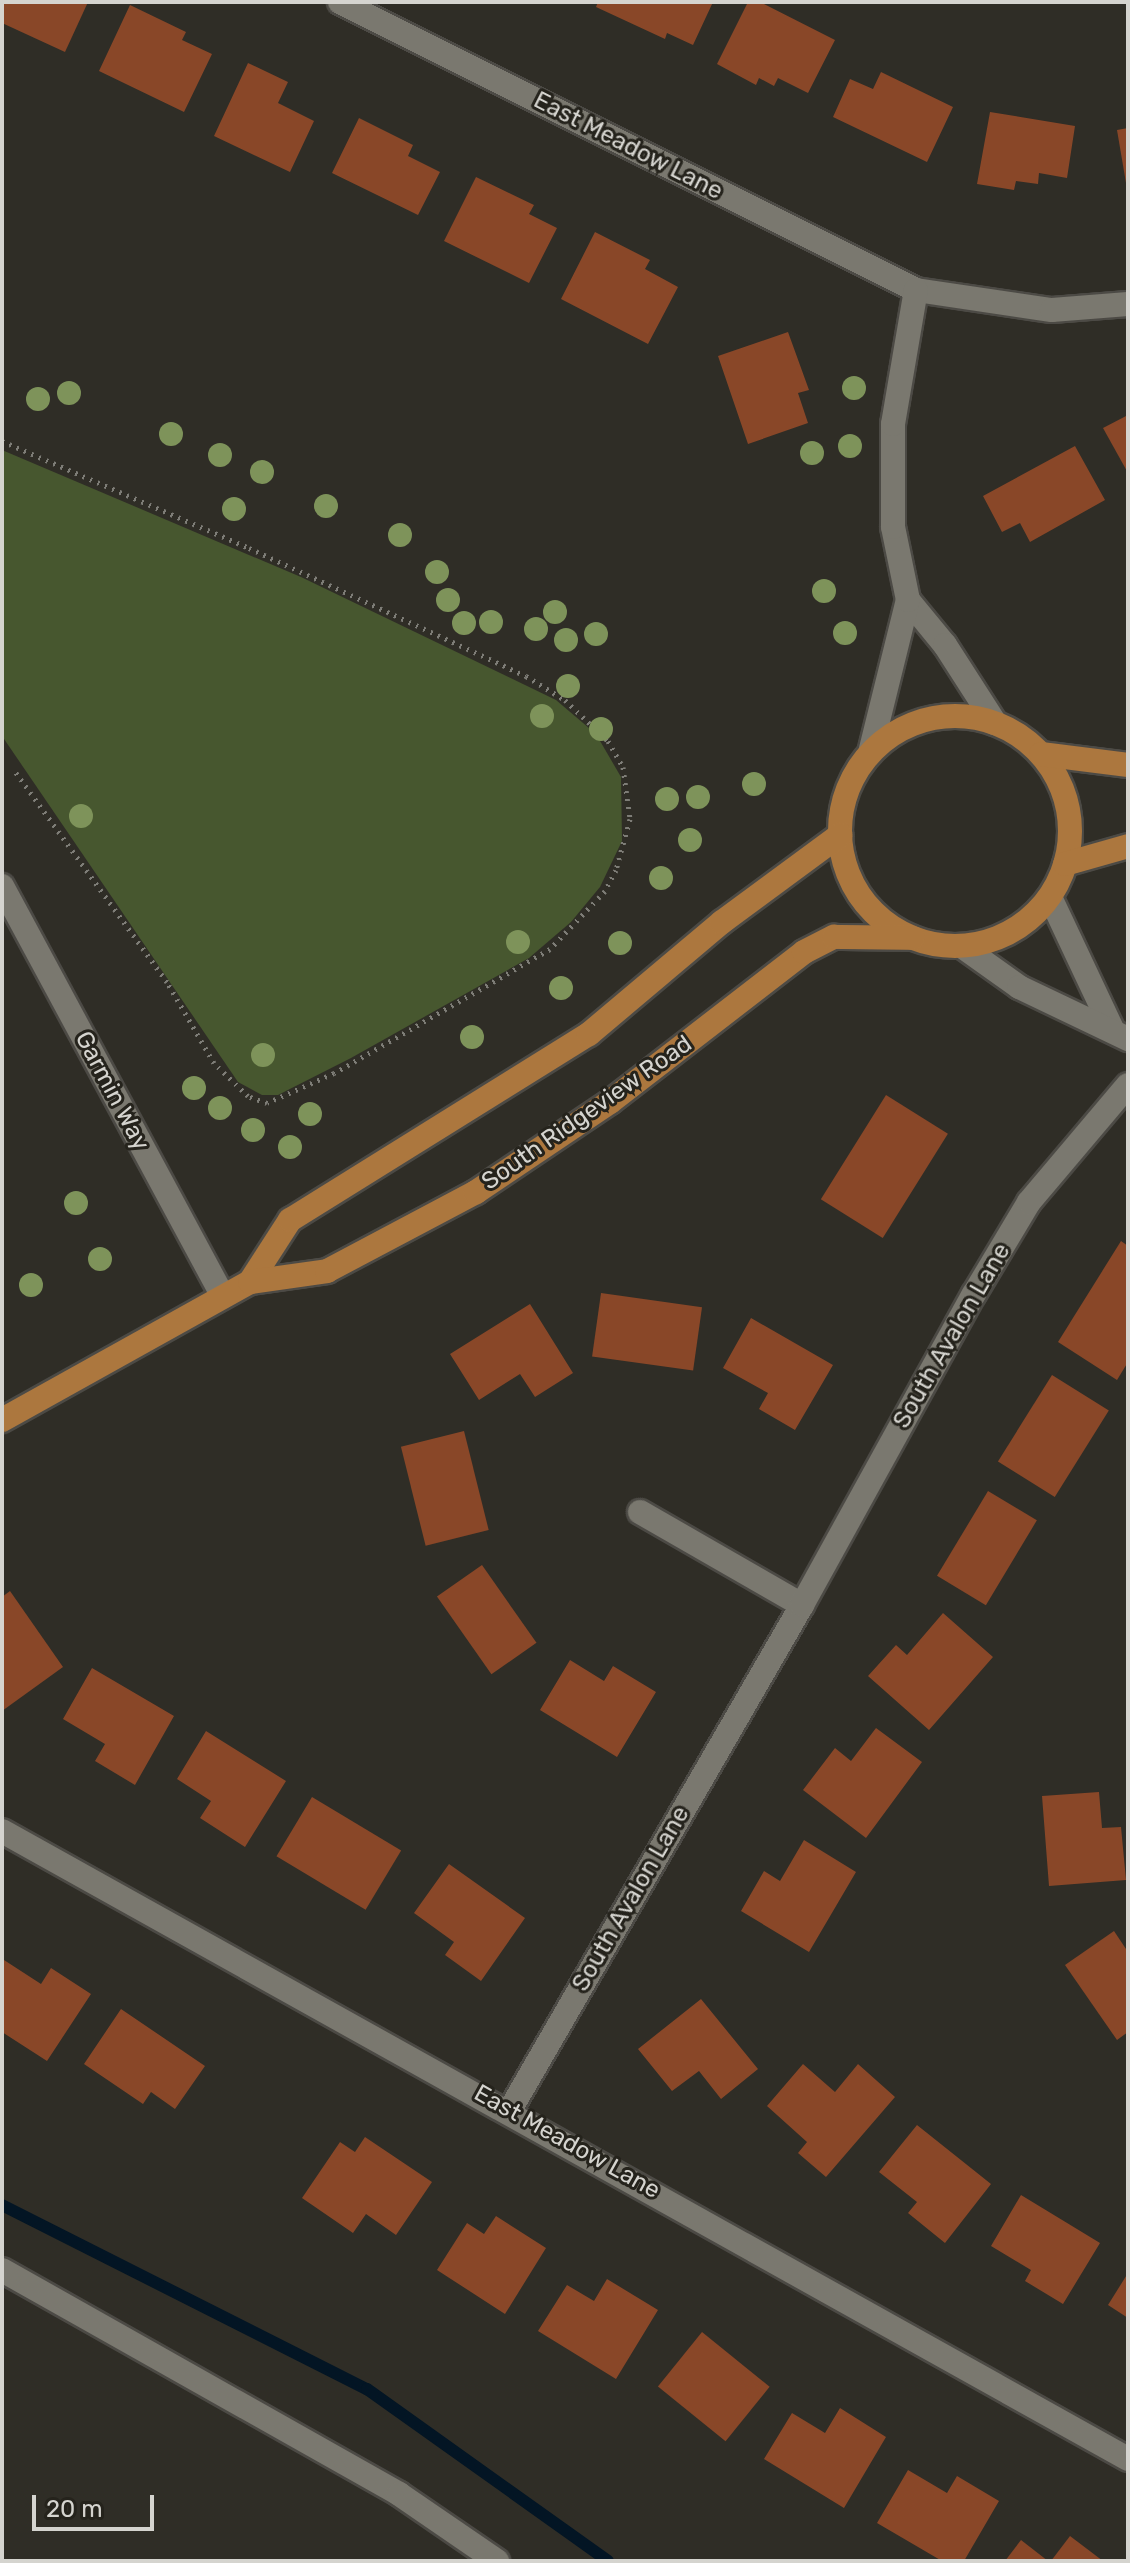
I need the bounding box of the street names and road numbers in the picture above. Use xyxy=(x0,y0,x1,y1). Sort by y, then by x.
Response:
street label: East Meadow Lane xyxy=(529,86,727,206)
street label: Garmin Way xyxy=(68,1026,156,1156)
street label: South Ridgeview Road xyxy=(476,1029,698,1197)
street label: South Avalon Lane xyxy=(887,1238,1017,1434)
street label: South Avalon Lane xyxy=(566,1801,696,1997)
street label: East Meadow Lane xyxy=(469,2079,665,2205)

